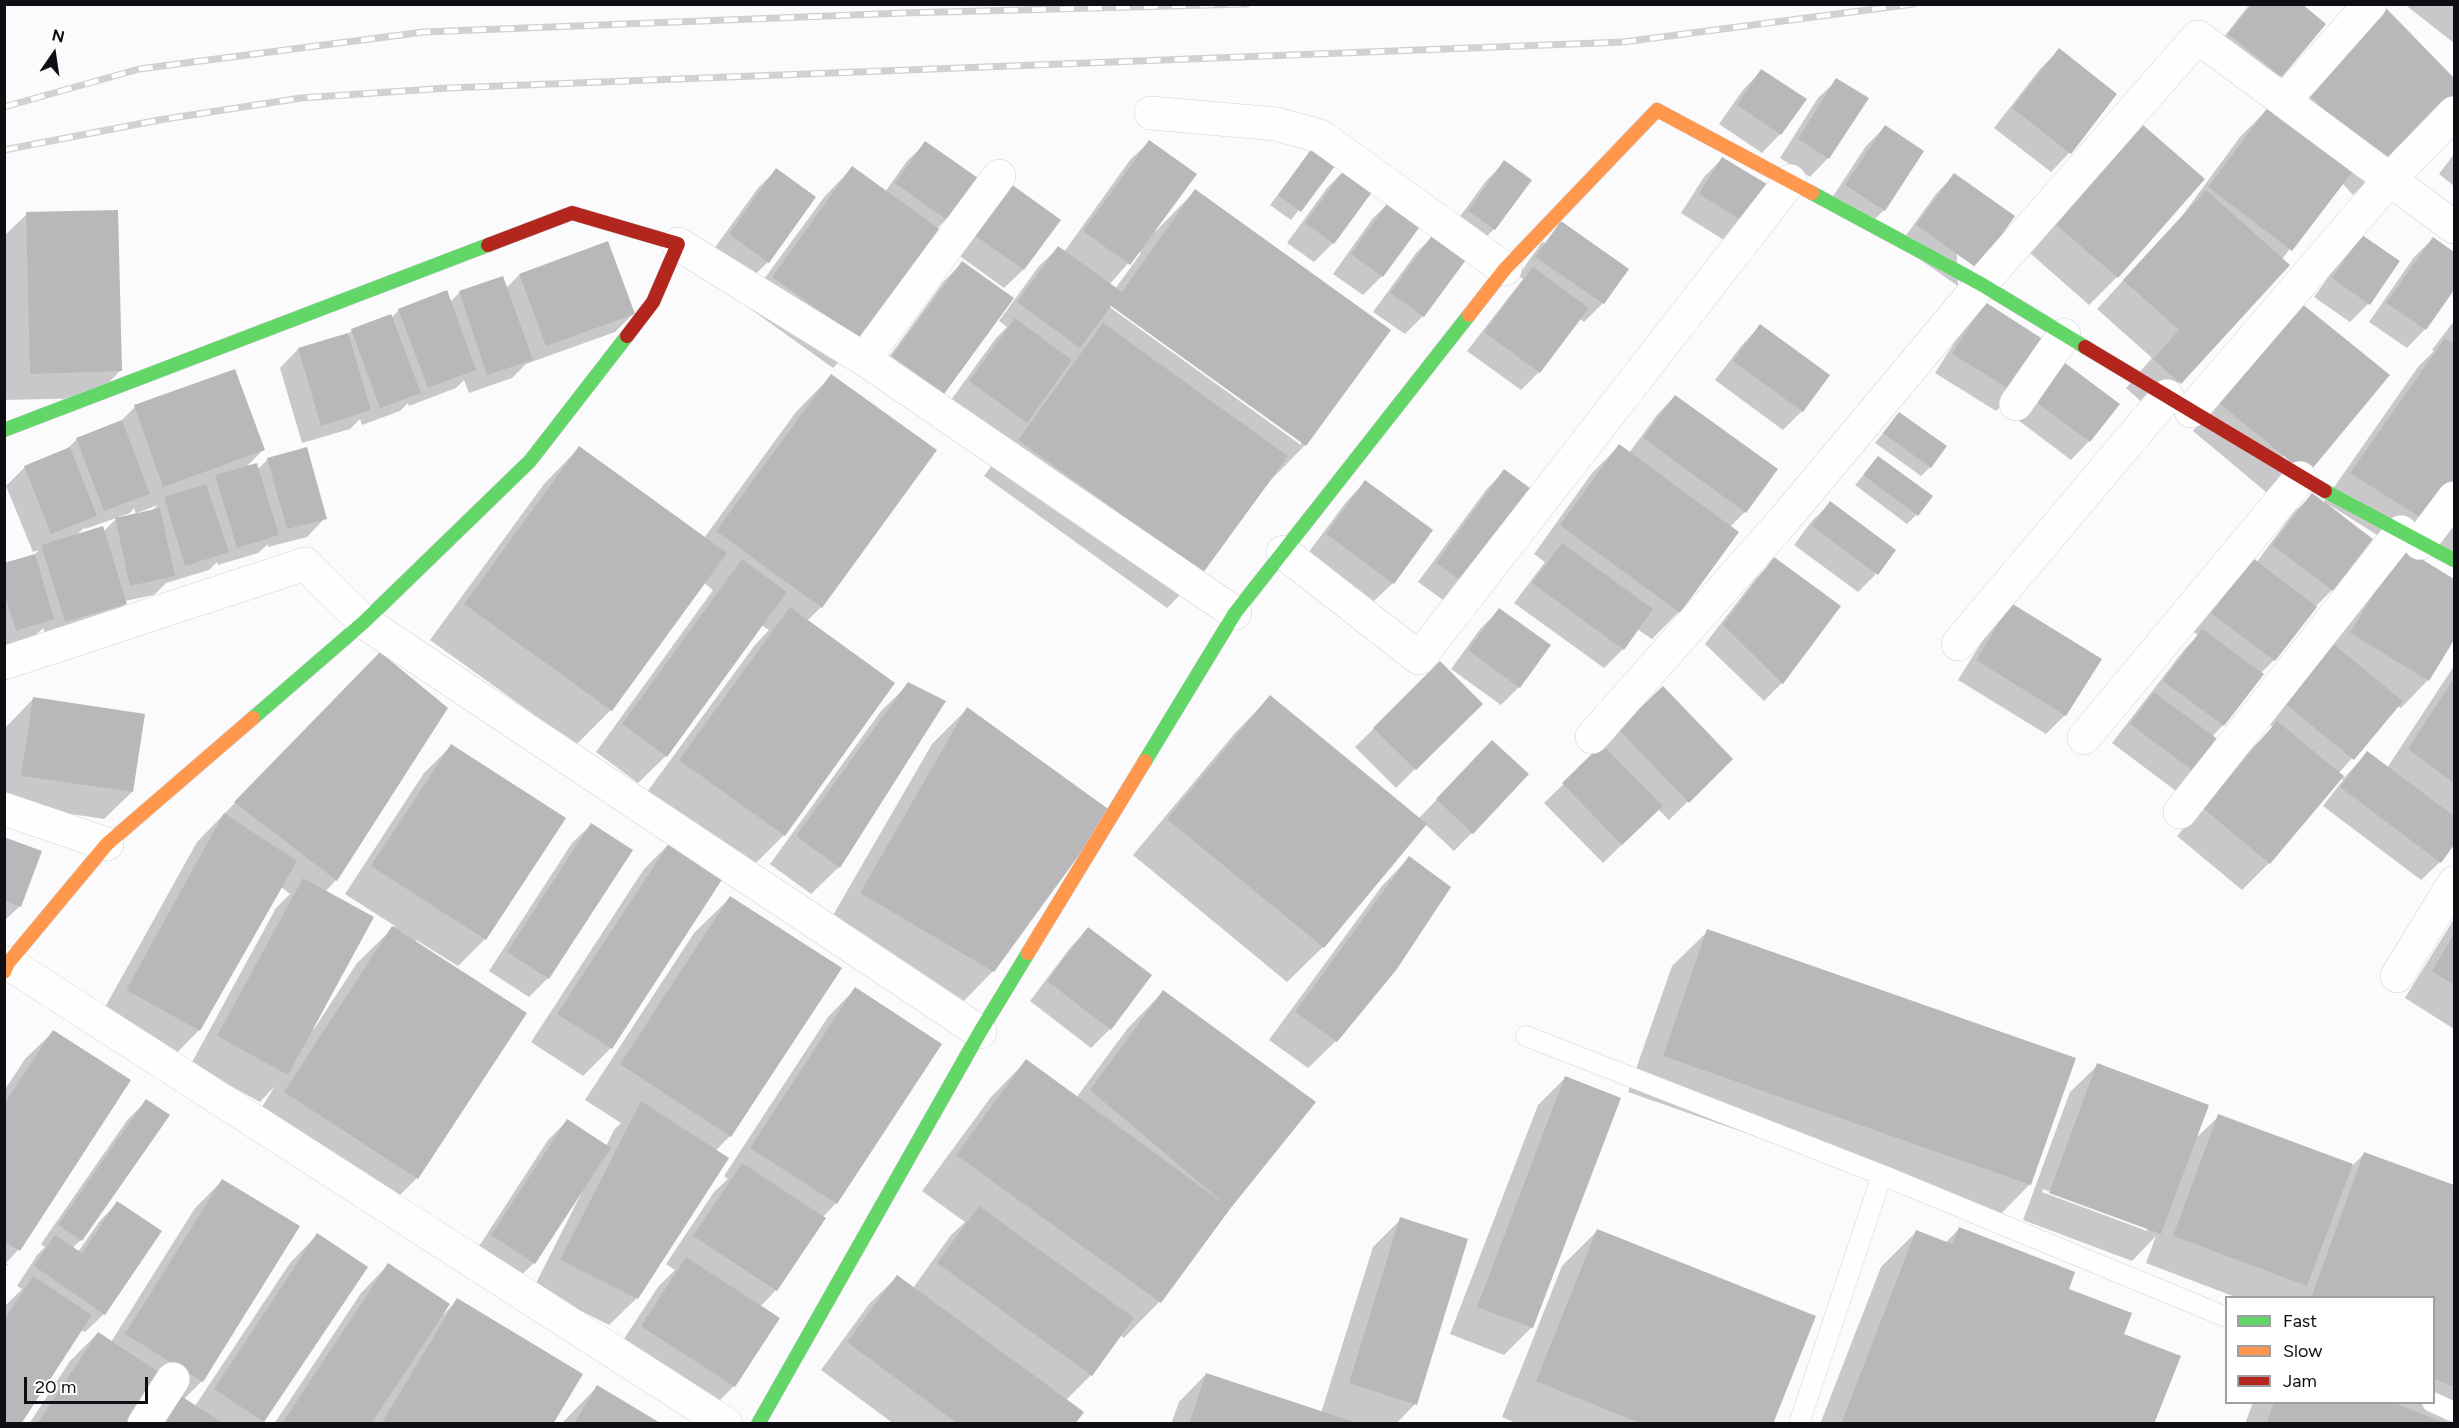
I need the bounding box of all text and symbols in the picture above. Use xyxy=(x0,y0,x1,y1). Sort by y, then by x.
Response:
north arrow xyxy=(24,24,84,84)
text: N xyxy=(50,25,66,47)
legend xyxy=(2225,1296,2435,1404)
text: Fast xyxy=(2283,1310,2317,1332)
text: Slow xyxy=(2283,1340,2322,1362)
scale bar xyxy=(27,1365,152,1403)
text: Jam xyxy=(2283,1370,2317,1392)
text: 20 m xyxy=(35,1376,76,1398)

